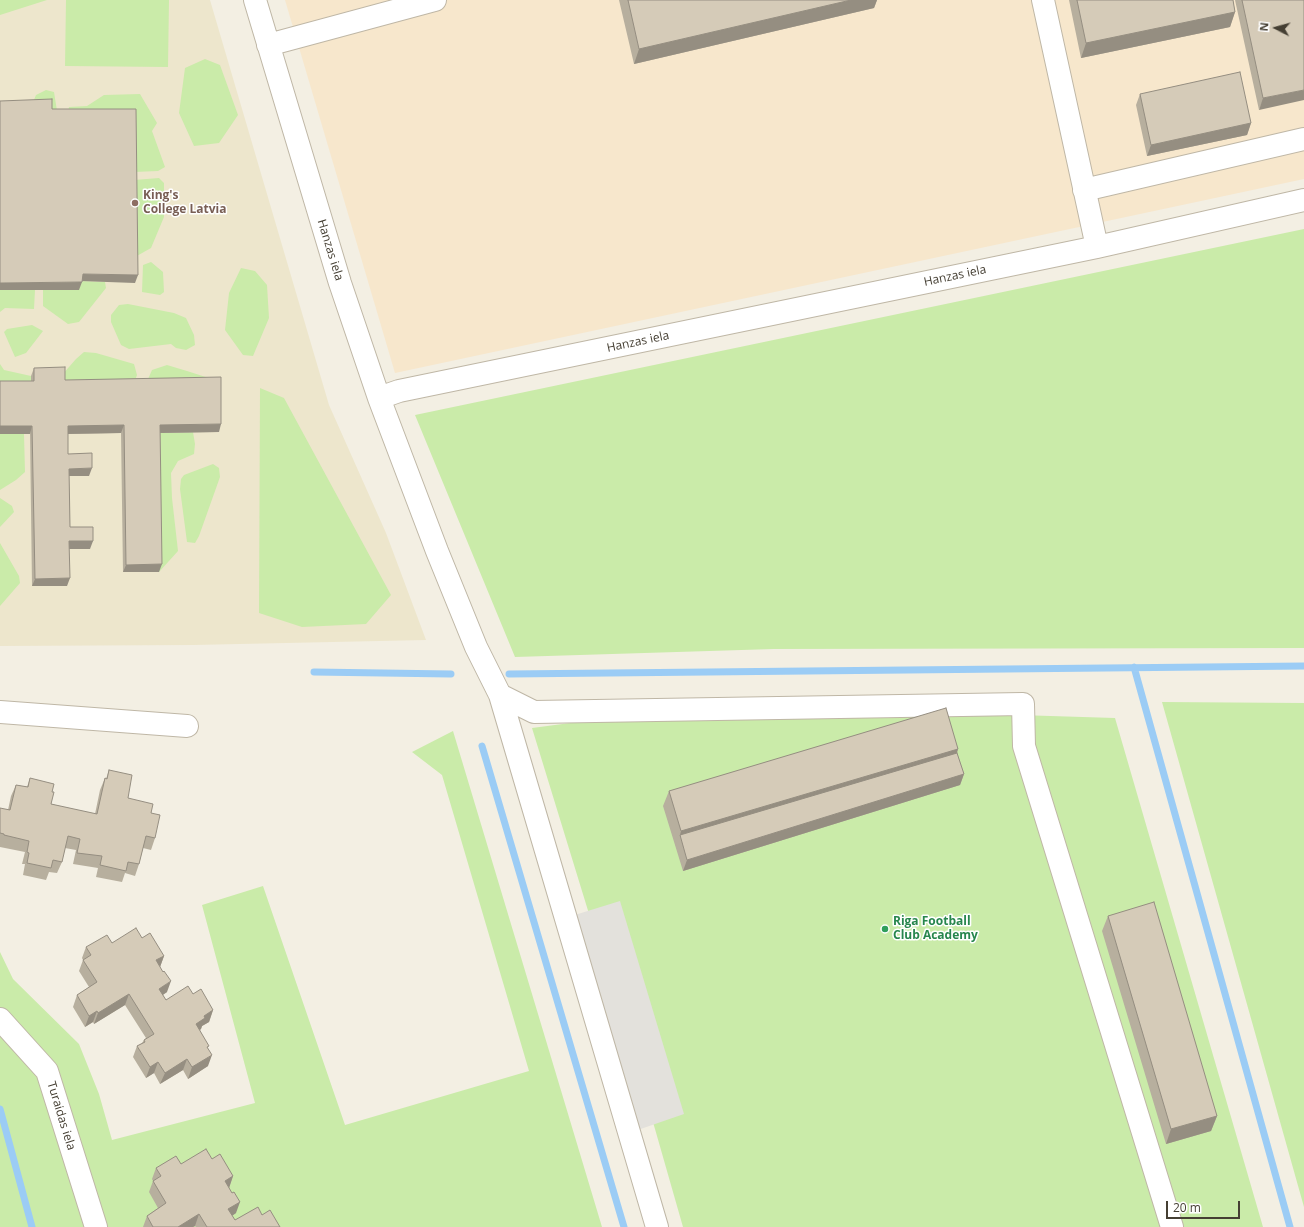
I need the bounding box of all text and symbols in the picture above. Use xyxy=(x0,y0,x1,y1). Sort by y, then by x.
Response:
north arrow xyxy=(1256,8,1296,48)
text: N xyxy=(1256,21,1271,32)
place label: King's College Latvia xyxy=(143,189,226,217)
marker: King's College Latvia xyxy=(130,198,140,208)
street label: Hanzas iela xyxy=(314,218,346,282)
street label: Hanzas iela xyxy=(922,262,988,290)
street label: Hanzas iela xyxy=(605,328,671,356)
place label: Riga Football Club Academy xyxy=(893,915,978,943)
marker: Riga Football Club Academy xyxy=(880,924,890,934)
street label: Turaidas iela xyxy=(44,1080,78,1152)
scale bar xyxy=(1168,1193,1242,1219)
text: 20 m xyxy=(1173,1199,1201,1216)

